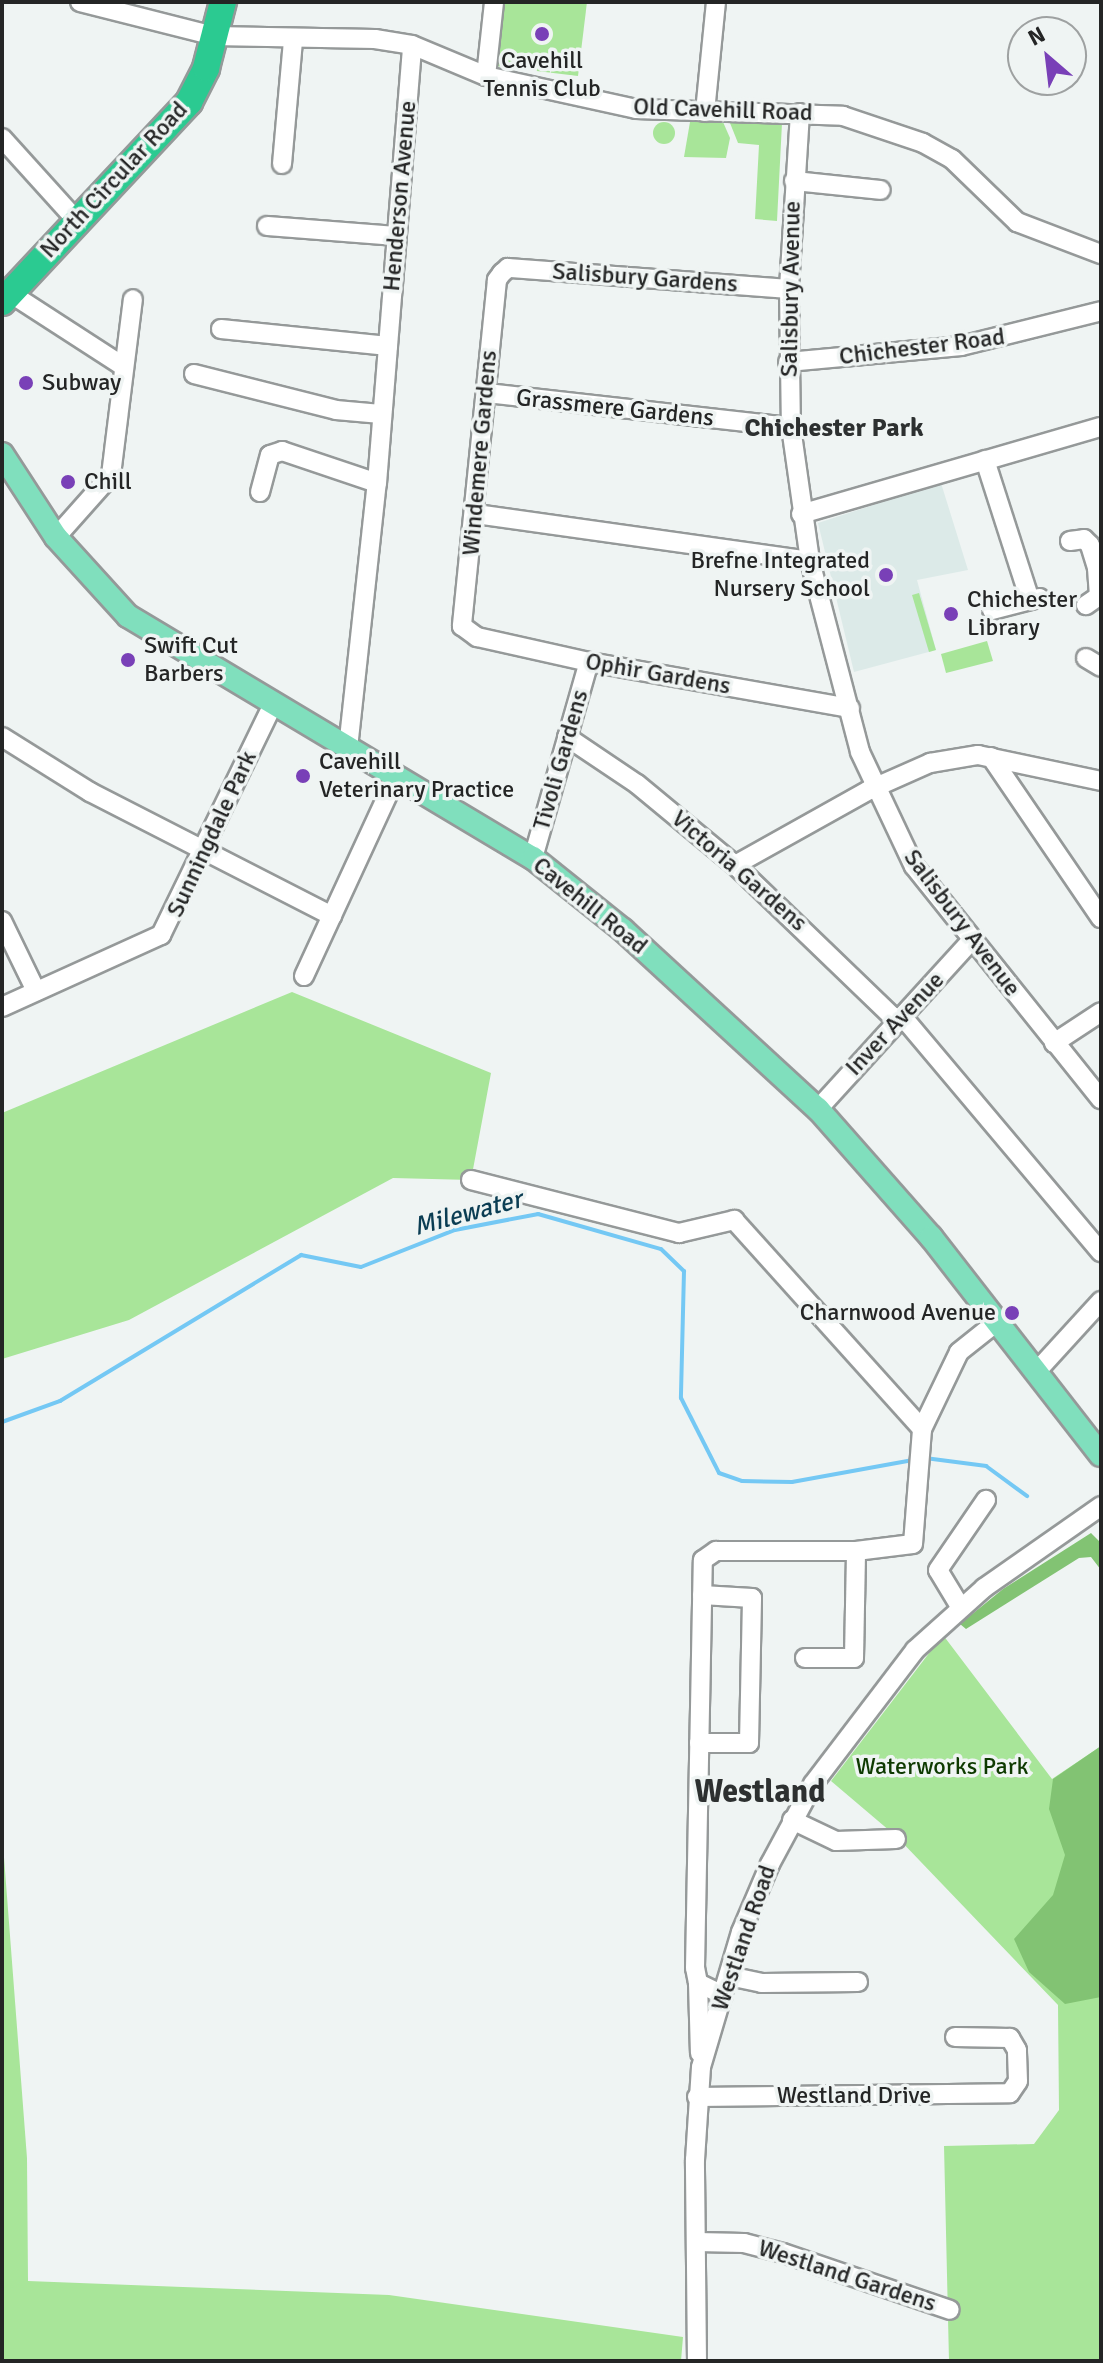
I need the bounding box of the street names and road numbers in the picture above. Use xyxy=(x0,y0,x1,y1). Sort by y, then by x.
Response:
street label: Old Cavehill Road xyxy=(633,92,813,128)
street label: North Circular Road xyxy=(34,96,194,264)
street label: Henderson Avenue xyxy=(377,99,423,293)
street label: Salisbury Avenue xyxy=(775,201,807,377)
street label: Salisbury Gardens xyxy=(551,257,739,299)
street label: Chichester Road xyxy=(838,323,1006,371)
street label: Windemere Gardens xyxy=(457,349,503,557)
street label: Grassmere Gardens xyxy=(515,383,715,433)
street label: Ophir Gardens xyxy=(583,647,733,701)
street label: Tivoli Gardens xyxy=(527,687,595,833)
street label: Sunningdale Park xyxy=(161,746,263,922)
street label: Victoria Gardens xyxy=(665,804,813,938)
street label: Salisbury Avenue xyxy=(897,844,1027,1002)
street label: Cavehill Road xyxy=(527,851,653,961)
street label: Inver Avenue xyxy=(840,966,950,1082)
street label: Westland Road xyxy=(706,1861,782,2015)
street label: Westland Drive xyxy=(777,2082,931,2110)
street label: Westland Gardens xyxy=(754,2234,940,2318)

